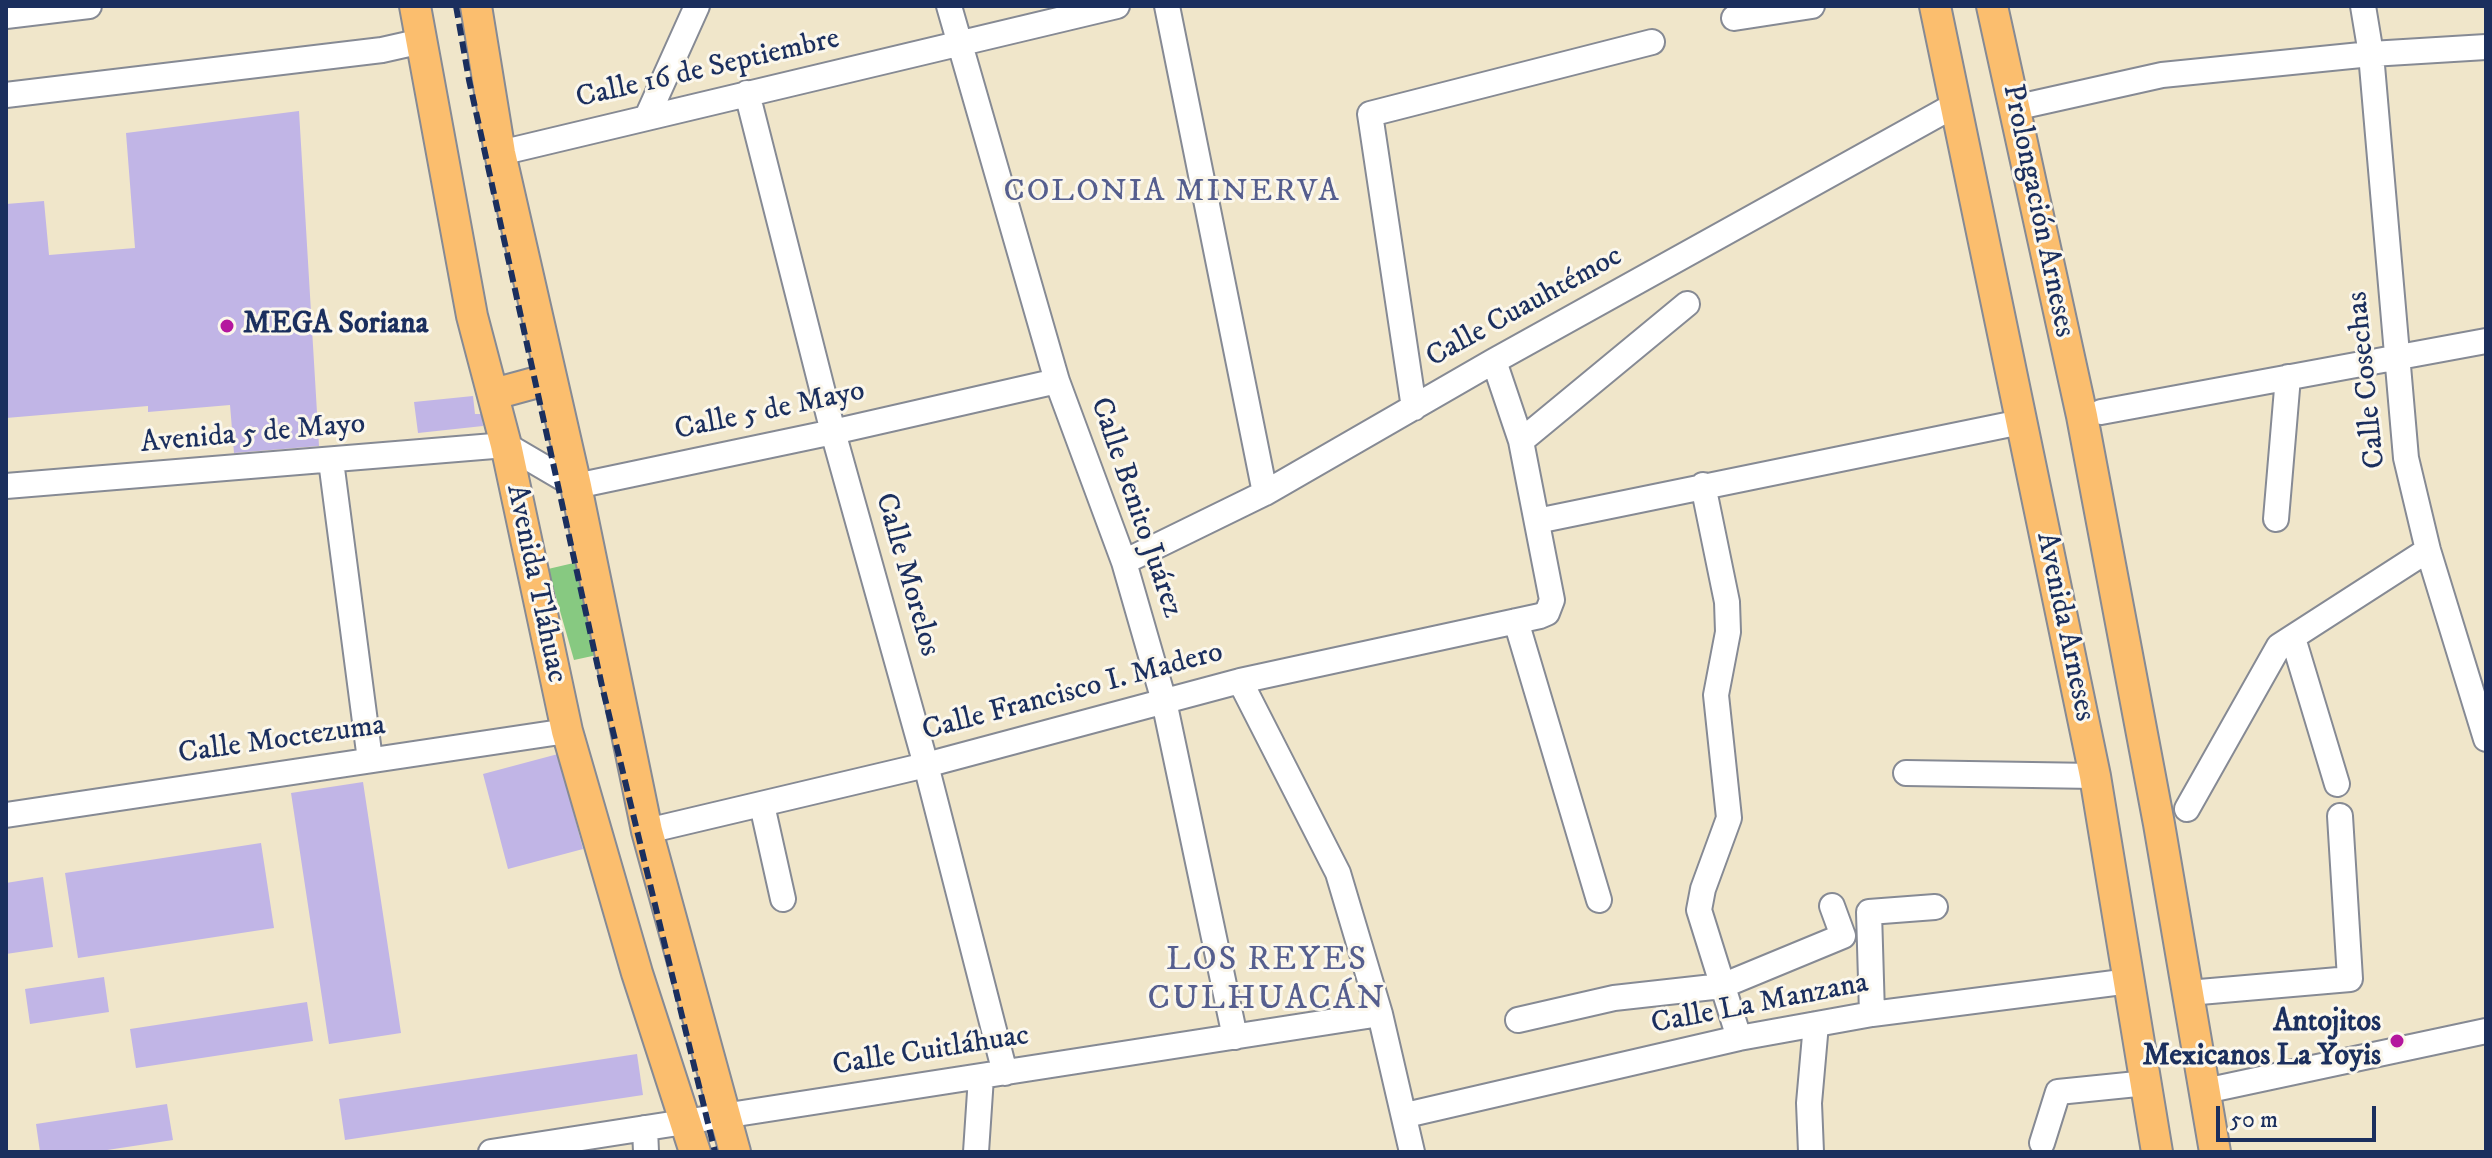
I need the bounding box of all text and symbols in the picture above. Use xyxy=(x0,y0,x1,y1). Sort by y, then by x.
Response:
street label: Calle 16 de Septiembre xyxy=(573,22,843,118)
street label: Prolongación Arneses xyxy=(1993,81,2081,341)
district label: COLONIA MINERVA xyxy=(1003,174,1341,212)
street label: Calle Cuauhtémoc xyxy=(1421,239,1629,377)
street label: Calle Cosechas xyxy=(2341,290,2395,470)
place label: MEGA Soriana xyxy=(243,308,428,344)
marker: MEGA Soriana xyxy=(218,317,236,335)
street label: Calle 5 de Mayo xyxy=(672,374,868,450)
street label: Calle Benito Juárez xyxy=(1081,393,1189,623)
street label: Avenida 5 de Mayo xyxy=(139,407,367,463)
street label: Avenida Tláhuac xyxy=(496,482,574,686)
street label: Calle Morelos xyxy=(866,489,946,661)
street label: Avenida Arneses xyxy=(2026,529,2102,725)
street label: Calle Francisco I. Madero xyxy=(919,636,1227,750)
street label: Calle Moctezuma xyxy=(176,709,388,773)
district label: LOS REYES CULHUACÁN xyxy=(1148,942,1386,1022)
street label: Calle La Manzana xyxy=(1648,966,1872,1044)
place label: Antojitos Mexicanos La Yoyis xyxy=(2142,1006,2381,1076)
street label: Calle Cuitláhuac xyxy=(830,1019,1032,1085)
marker: Antojitos Mexicanos La Yoyis xyxy=(2388,1032,2406,1050)
scale bar xyxy=(2220,1090,2380,1140)
text: 50 m xyxy=(2230,1105,2278,1135)

